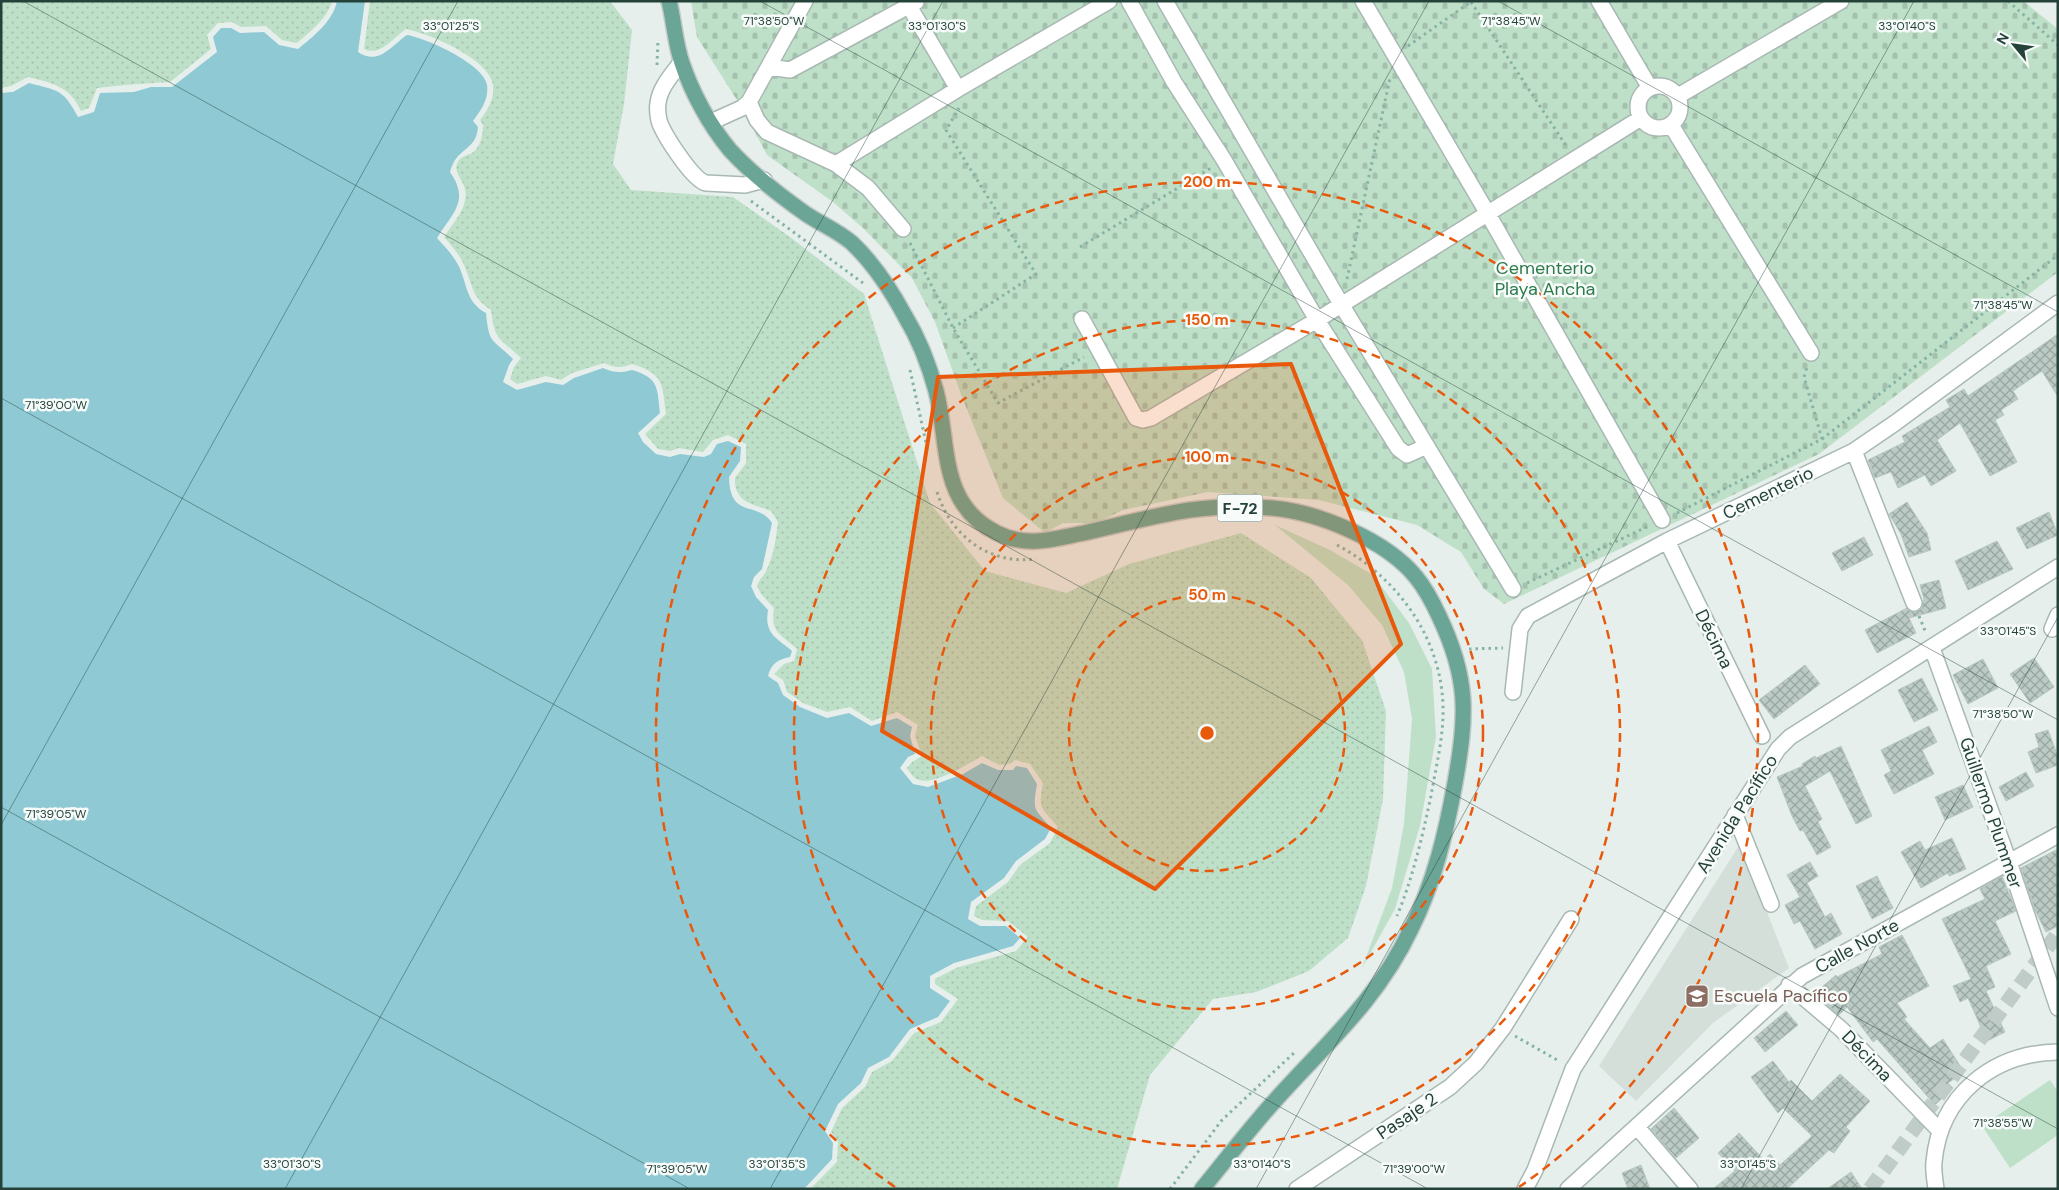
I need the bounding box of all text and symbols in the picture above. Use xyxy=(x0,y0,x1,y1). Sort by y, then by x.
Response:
text: 71°38'50"W xyxy=(744,13,805,29)
text: 71°38'45"W xyxy=(1481,13,1541,29)
text: 33°01'25"S xyxy=(423,18,479,34)
text: 33°01'30"S xyxy=(908,18,966,34)
text: 33°01'40"S xyxy=(1878,18,1936,34)
north arrow xyxy=(1989,20,2039,70)
text: N xyxy=(1992,30,2013,48)
text: 200 m xyxy=(1183,172,1231,192)
park label: Cementerio Playa Ancha xyxy=(1495,256,1595,301)
text: 71°38'45"W xyxy=(1973,297,2033,313)
text: 150 m xyxy=(1186,310,1229,330)
text: 71°39'00"W xyxy=(25,397,87,413)
text: 100 m xyxy=(1185,447,1229,467)
street label: Cementerio xyxy=(1719,461,1817,525)
road number: F-72 xyxy=(1218,494,1262,522)
text: 50 m xyxy=(1188,585,1226,605)
street label: Décima xyxy=(1689,605,1739,673)
text: 33°01'45"S xyxy=(1980,623,2036,639)
text: 71°38'50"W xyxy=(1973,706,2034,722)
centre of rings xyxy=(1198,724,1216,742)
street label: Guillermo Plummer xyxy=(1954,734,2028,892)
street label: Avenida Pacífico xyxy=(1691,750,1783,878)
text: 71°39'05"W xyxy=(26,806,87,822)
street label: Calle Norte xyxy=(1811,913,1903,979)
school or university icon: Escuela Pacífico xyxy=(1684,983,1710,1009)
place label: Escuela Pacífico xyxy=(1714,984,1848,1008)
street label: Décima xyxy=(1836,1025,1898,1087)
street label: Pasaje 2 xyxy=(1372,1087,1442,1145)
text: 71°38'55"W xyxy=(1973,1115,2033,1131)
text: 33°01'30"S xyxy=(263,1156,321,1172)
text: 33°01'35"S xyxy=(749,1156,805,1172)
text: 33°01'40"S xyxy=(1233,1156,1291,1172)
text: 33°01'45"S xyxy=(1720,1156,1776,1172)
text: 71°39'05"W xyxy=(647,1161,708,1177)
text: 71°39'00"W xyxy=(1383,1161,1445,1177)

